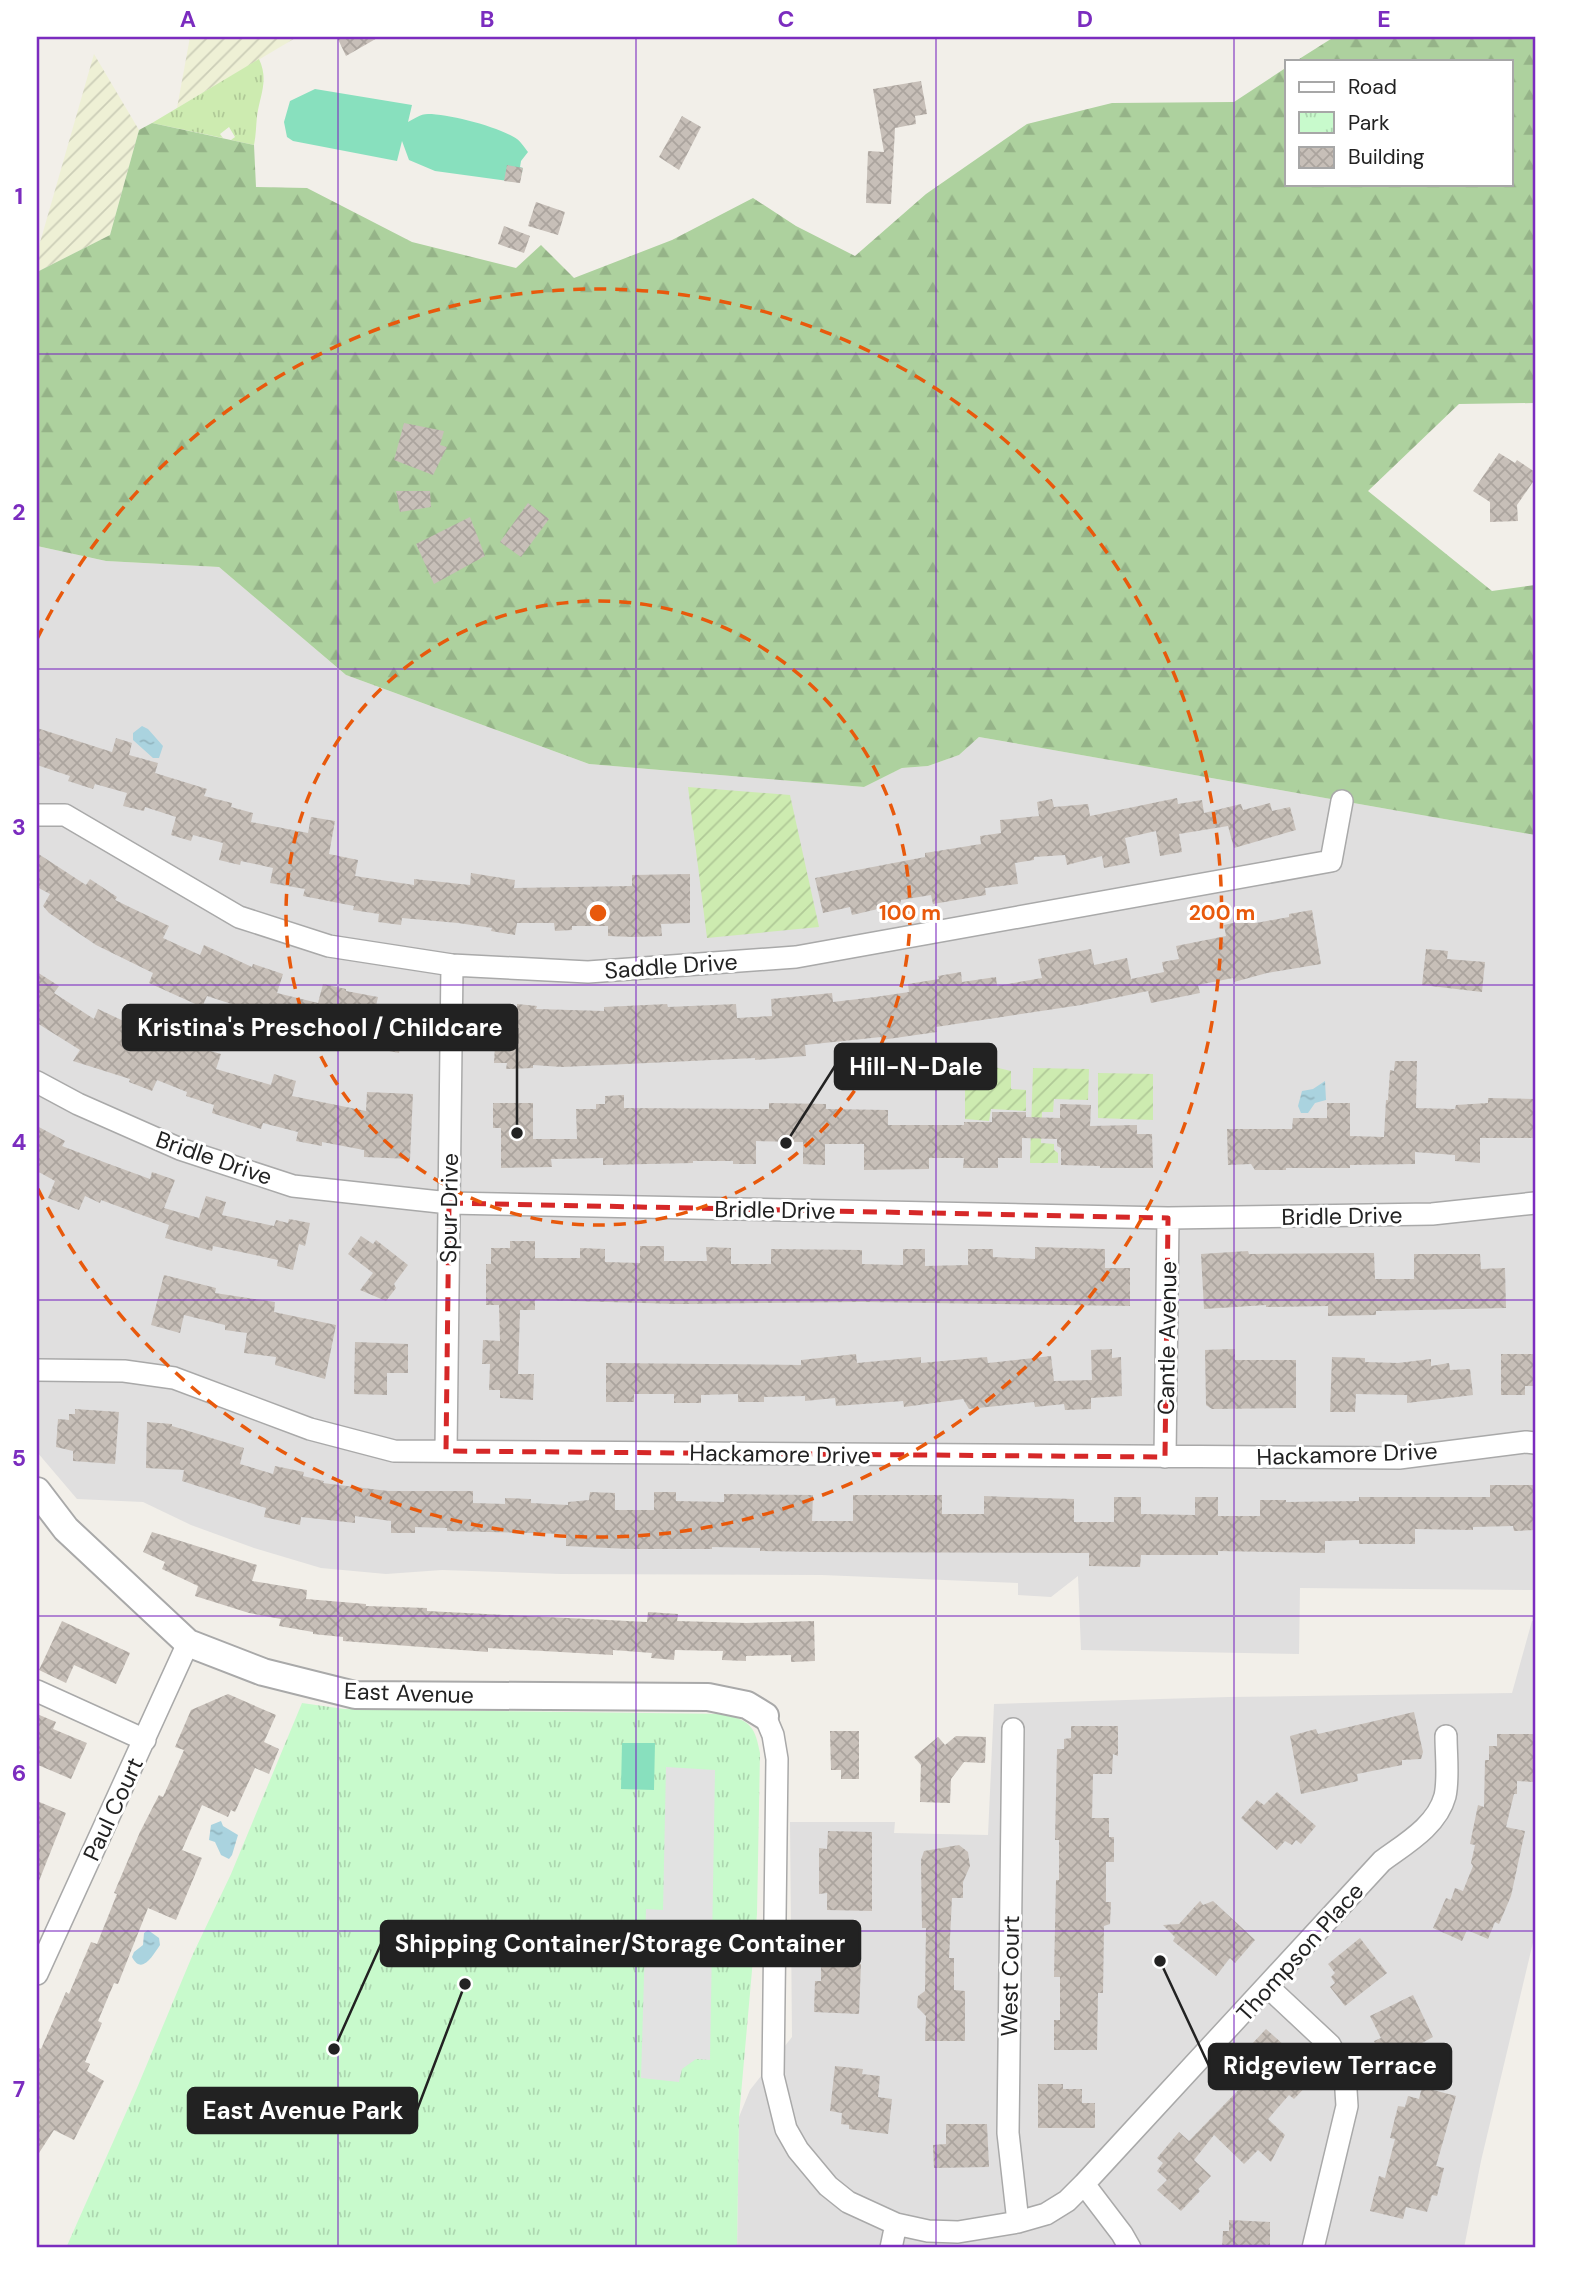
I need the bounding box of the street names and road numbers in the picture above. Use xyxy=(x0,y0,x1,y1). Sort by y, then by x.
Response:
street label: Saddle Drive xyxy=(603,946,739,986)
street label: Bridle Drive xyxy=(152,1124,276,1192)
street label: Spur Drive xyxy=(433,1153,465,1263)
street label: Bridle Drive xyxy=(714,1194,836,1226)
street label: Bridle Drive xyxy=(1281,1200,1403,1232)
street label: Cantle Avenue xyxy=(1151,1261,1183,1415)
street label: Hackamore Drive xyxy=(1256,1436,1438,1472)
street label: Hackamore Drive xyxy=(689,1437,871,1471)
street label: East Avenue xyxy=(344,1676,474,1710)
street label: Paul Court xyxy=(76,1753,150,1865)
street label: Thompson Place xyxy=(1230,1876,1370,2028)
street label: West Court xyxy=(994,1915,1026,2037)

